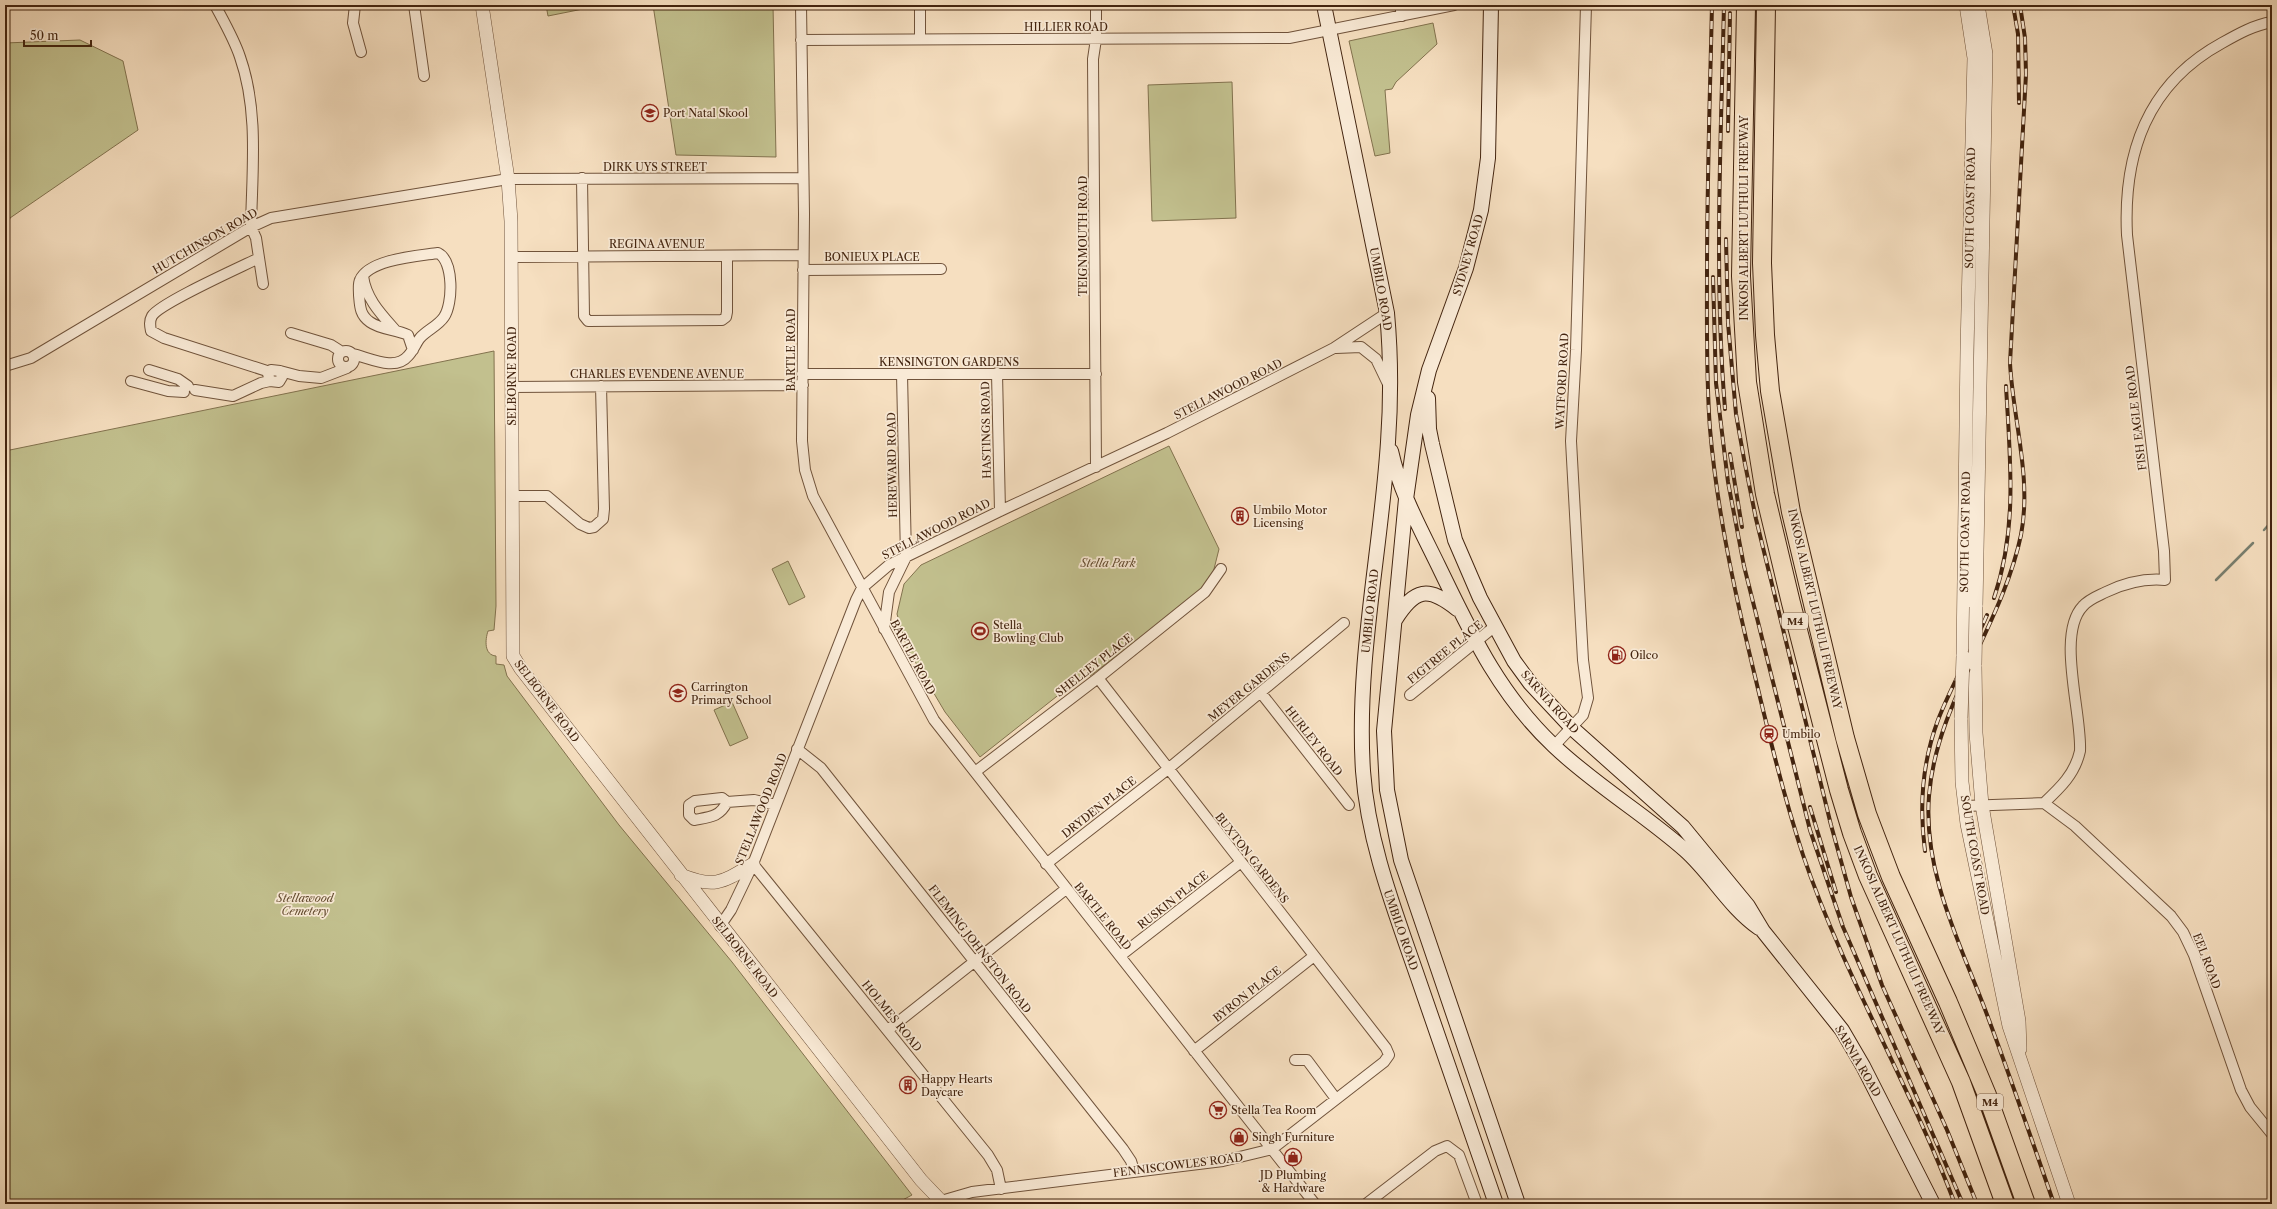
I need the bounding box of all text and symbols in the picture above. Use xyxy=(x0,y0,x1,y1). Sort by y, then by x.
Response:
street label: HILLIER ROAD xyxy=(1024,20,1108,34)
scale bar xyxy=(24,22,91,48)
text: 50 m xyxy=(30,28,59,43)
school or university icon: Port Natal Skool xyxy=(640,103,660,123)
place label: Port Natal Skool xyxy=(663,106,749,120)
street label: INKOSI ALBERT LUTHULI FREEWAY xyxy=(1737,115,1751,321)
street label: SOUTH COAST ROAD xyxy=(1962,147,1978,269)
street label: DIRK UYS STREET xyxy=(603,160,708,174)
street label: TEIGNMOUTH ROAD xyxy=(1076,176,1090,296)
street label: HUTCHINSON ROAD xyxy=(150,205,260,277)
street label: SYDNEY ROAD xyxy=(1450,213,1486,297)
street label: REGINA AVENUE xyxy=(609,237,705,251)
street label: UMBILO ROAD xyxy=(1367,246,1395,332)
street label: BONIEUX PLACE xyxy=(824,250,920,264)
street label: BARTLE ROAD xyxy=(784,308,798,392)
street label: SELBORNE ROAD xyxy=(505,326,519,426)
street label: WATFORD ROAD xyxy=(1552,332,1572,431)
street label: KENSINGTON GARDENS xyxy=(879,355,1019,369)
street label: STELLAWOOD ROAD xyxy=(1172,356,1285,422)
street label: FISH EAGLE ROAD xyxy=(2123,364,2149,471)
street label: CHARLES EVENDENE AVENUE xyxy=(570,367,744,381)
street label: HASTINGS ROAD xyxy=(978,381,994,479)
street label: HEREWARD ROAD xyxy=(884,412,900,518)
street label: SOUTH COAST ROAD xyxy=(1957,471,1973,593)
street label: STELLAWOOD ROAD xyxy=(880,496,993,562)
place label: Umbilo Motor Licensing xyxy=(1253,503,1328,530)
building icon: Umbilo Motor Licensing xyxy=(1230,506,1250,526)
street label: INKOSI ALBERT LUTHULI FREEWAY xyxy=(1785,507,1845,711)
park label: Stella Park xyxy=(1079,556,1136,570)
street label: UMBILO ROAD xyxy=(1359,568,1381,654)
road number: M4 xyxy=(1782,613,1808,629)
street label: BARTLE ROAD xyxy=(887,617,939,697)
street label: FIGTREE PLACE xyxy=(1405,617,1486,687)
place label: Stella Bowling Club xyxy=(993,618,1064,645)
sports icon: Stella Bowling Club xyxy=(970,621,990,641)
street label: SHELLEY PLACE xyxy=(1053,630,1136,700)
fuel station icon: Oilco xyxy=(1607,645,1627,665)
place label: Oilco xyxy=(1630,648,1659,662)
street label: MEYER GARDENS xyxy=(1205,650,1293,724)
street label: SELBORNE ROAD xyxy=(511,657,583,745)
street label: SARNIA ROAD xyxy=(1518,667,1582,737)
place label: Carrington Primary School xyxy=(691,680,772,707)
school or university icon: Carrington Primary School xyxy=(668,683,688,703)
street label: HURLEY ROAD xyxy=(1282,703,1346,779)
station icon: Umbilo xyxy=(1759,724,1779,744)
place label: Umbilo xyxy=(1782,727,1821,741)
street label: STELLAWOOD ROAD xyxy=(732,751,790,867)
street label: DRYDEN PLACE xyxy=(1059,773,1139,840)
street label: SOUTH COAST ROAD xyxy=(1958,794,1992,916)
street label: BUXTON GARDENS xyxy=(1212,810,1292,906)
street label: INKOSI ALBERT LUTHULI FREEWAY xyxy=(1851,843,1947,1037)
street label: RUSKIN PLACE xyxy=(1135,868,1211,932)
street label: BARTLE ROAD xyxy=(1071,879,1135,953)
street label: FLEMING JOHNSTON ROAD xyxy=(926,882,1035,1016)
street label: UMBILO ROAD xyxy=(1381,888,1421,972)
park label: Stellawood Cemetery xyxy=(276,891,335,918)
street label: SELBORNE ROAD xyxy=(709,913,781,1001)
street label: EEL ROAD xyxy=(2190,931,2224,991)
street label: BYRON PLACE xyxy=(1210,963,1284,1025)
street label: HOLMES ROAD xyxy=(859,978,925,1054)
street label: SARNIA ROAD xyxy=(1832,1023,1884,1099)
place label: Happy Hearts Daycare xyxy=(921,1072,993,1099)
building icon: Happy Hearts Daycare xyxy=(898,1075,918,1095)
road number: M4 xyxy=(1977,1094,2003,1110)
supermarket icon: Stella Tea Room xyxy=(1208,1100,1228,1120)
place label: Stella Tea Room xyxy=(1231,1103,1317,1117)
shop icon: Singh Furniture xyxy=(1229,1127,1249,1147)
place label: Singh Furniture xyxy=(1252,1130,1335,1144)
shop icon: JD Plumbing & Hardware xyxy=(1283,1147,1303,1167)
street label: FENNISCOWLES ROAD xyxy=(1112,1150,1244,1180)
place label: JD Plumbing & Hardware xyxy=(1258,1168,1326,1195)

